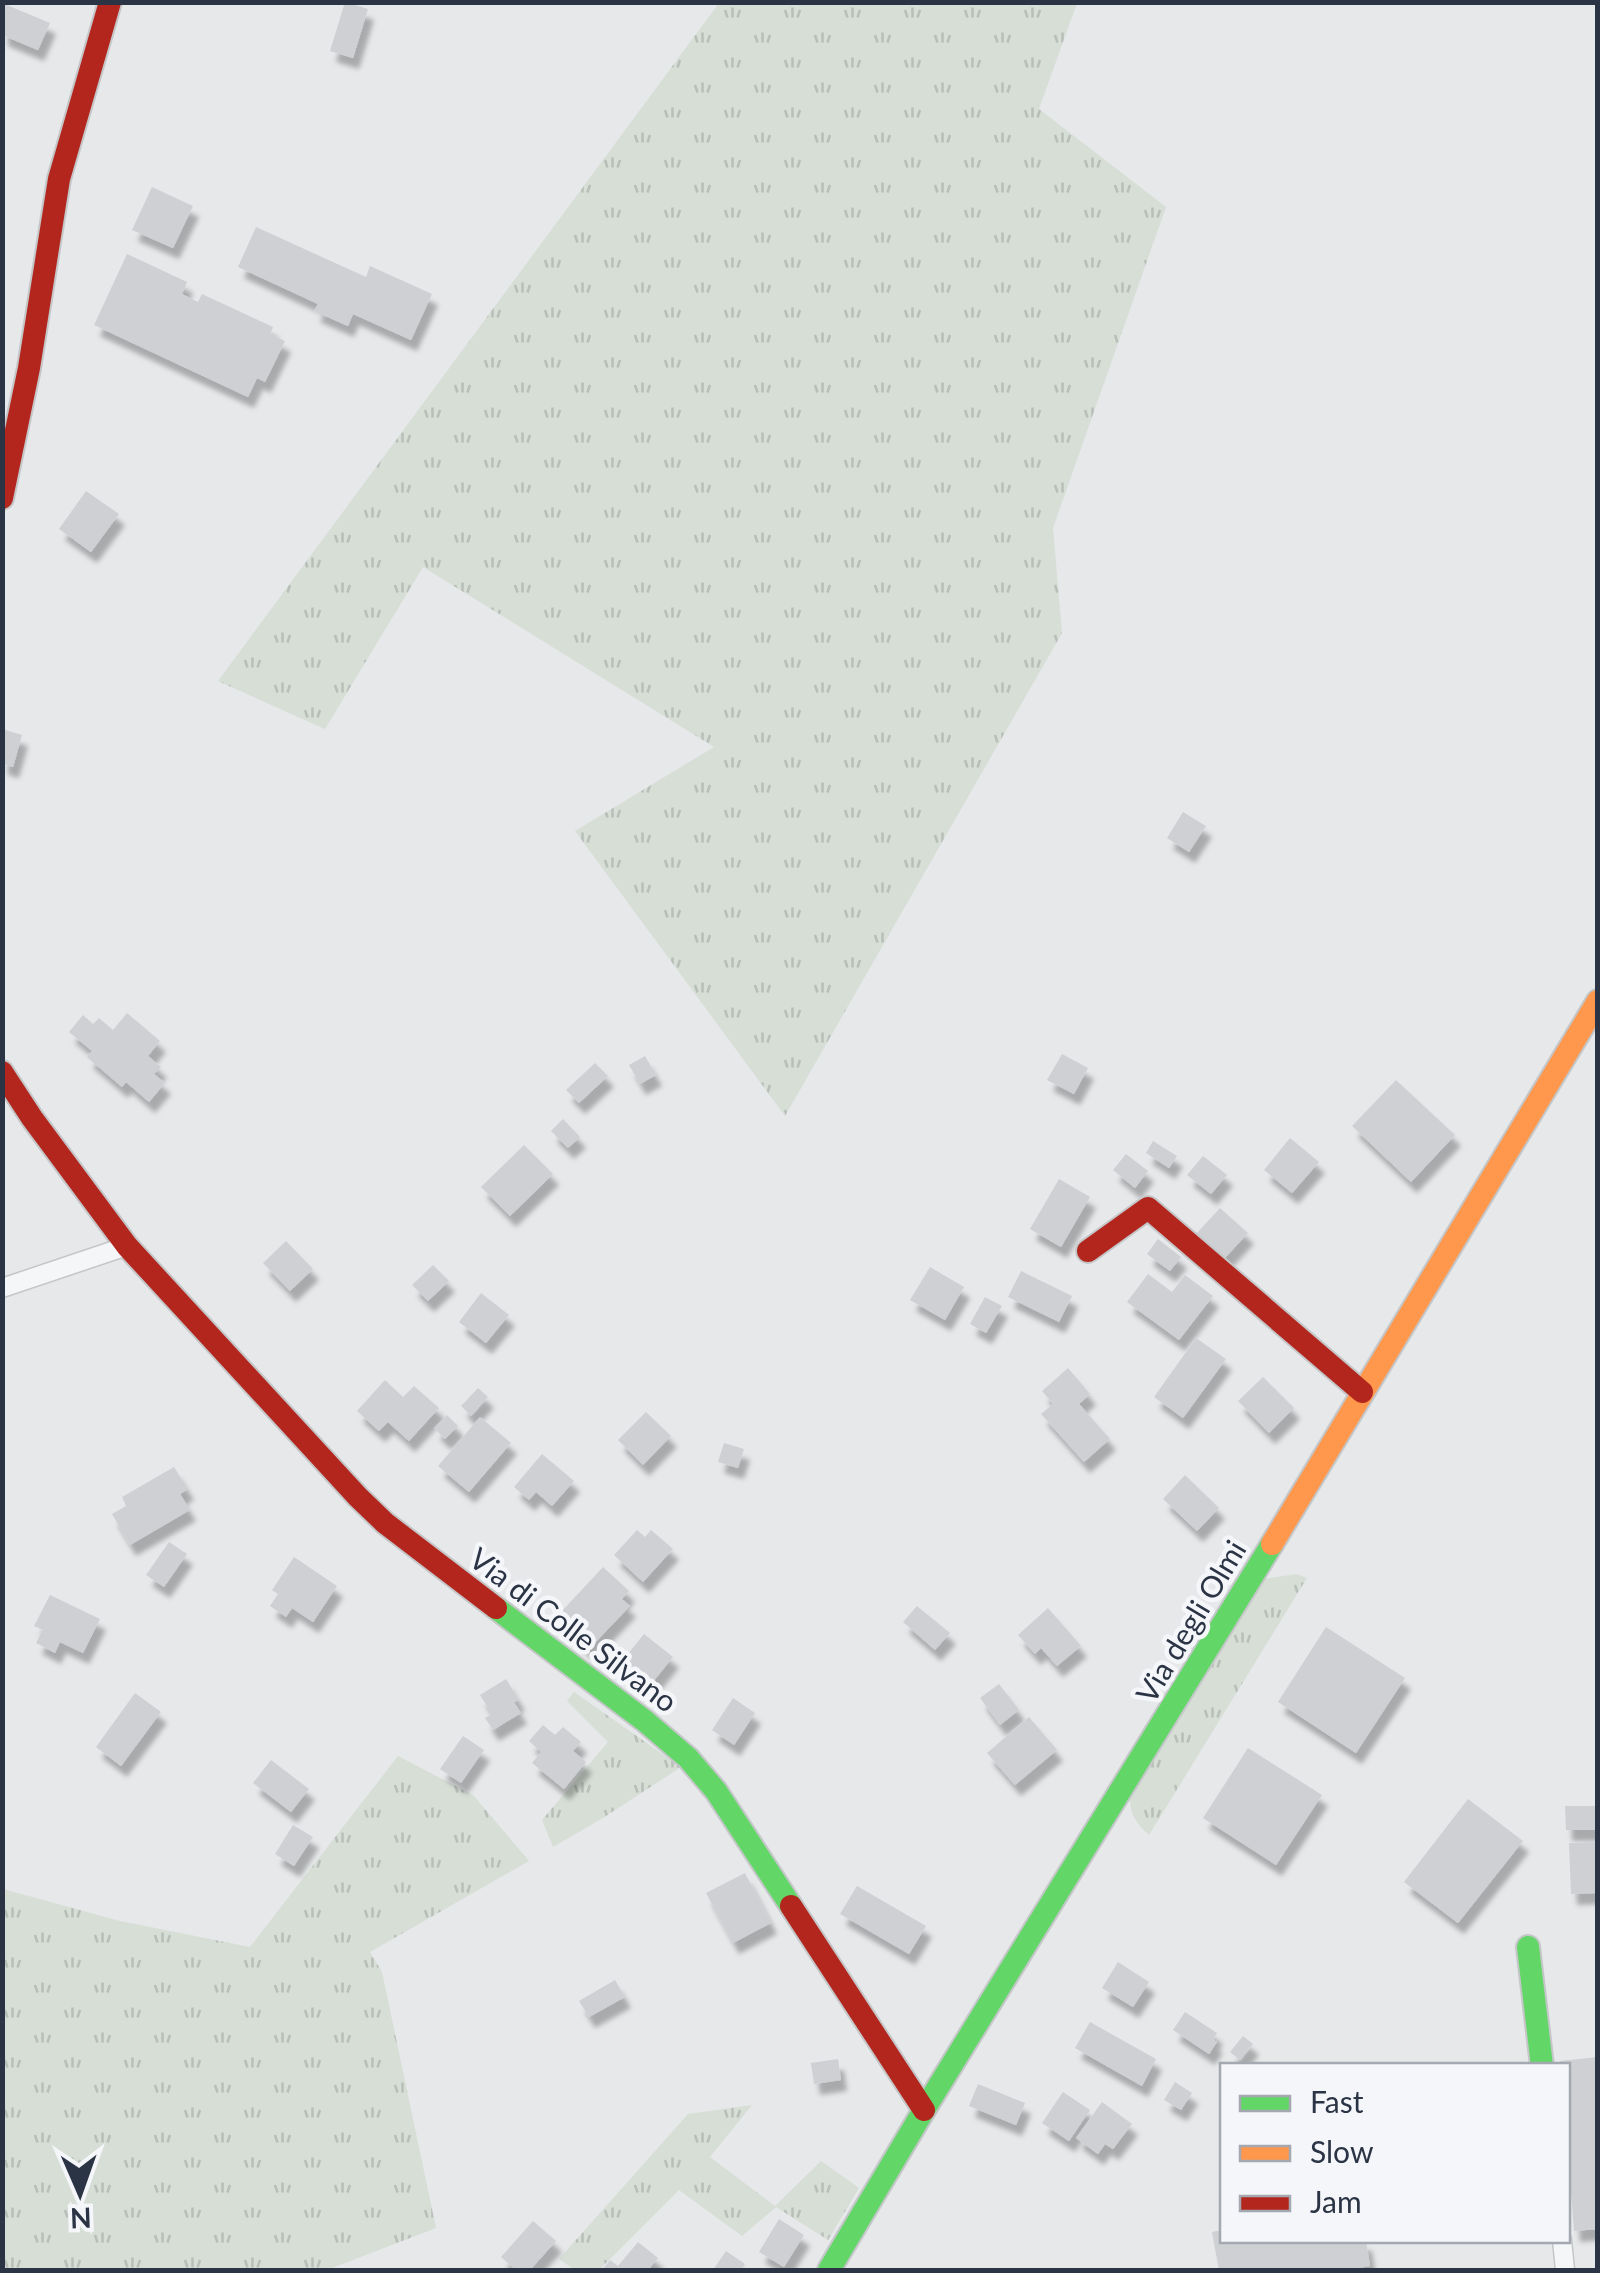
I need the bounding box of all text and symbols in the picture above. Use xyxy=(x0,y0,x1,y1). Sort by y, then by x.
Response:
street label: Via degli Olmi xyxy=(1127,1533,1253,1709)
street label: Via di Colle Silvano xyxy=(463,1539,685,1719)
legend xyxy=(1220,2063,1570,2243)
text: Fast xyxy=(1310,2083,1364,2119)
text: Slow xyxy=(1310,2133,1374,2169)
north arrow xyxy=(30,2143,130,2243)
text: Jam xyxy=(1310,2183,1362,2219)
text: N xyxy=(70,2202,92,2236)

